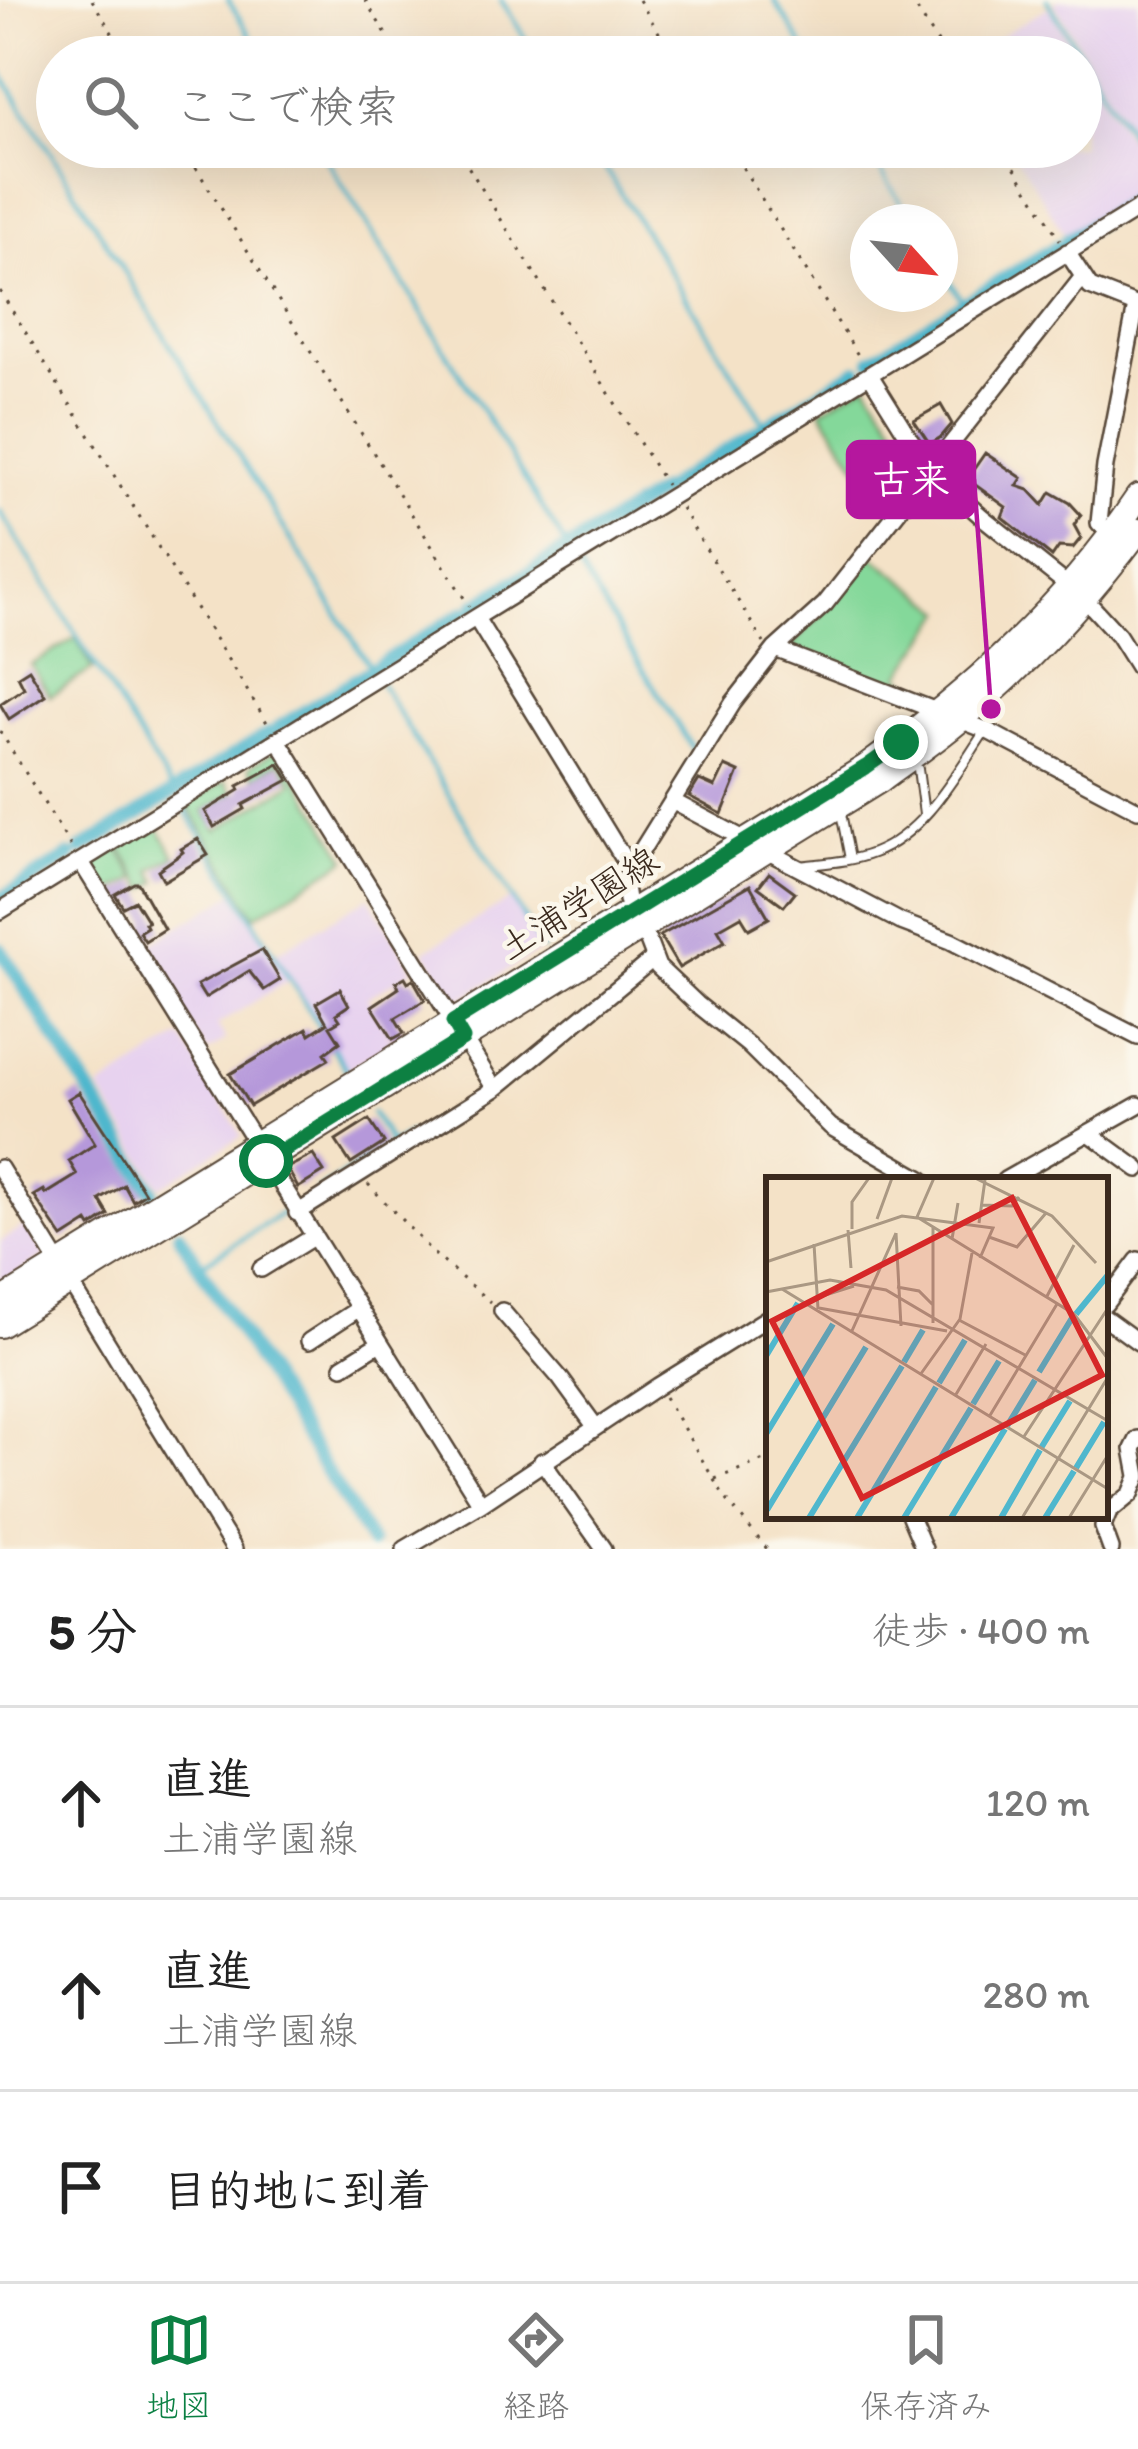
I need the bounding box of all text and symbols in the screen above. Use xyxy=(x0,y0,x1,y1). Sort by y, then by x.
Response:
search box xyxy=(36,36,1102,168)
icon: search xyxy=(78,69,144,135)
text: ここで検索 xyxy=(174,79,399,133)
north arrow xyxy=(850,204,958,312)
callout: 古来 xyxy=(848,442,974,517)
text: 古来 xyxy=(872,456,950,503)
route end xyxy=(874,715,928,769)
street label: 土浦学園線 xyxy=(491,837,666,969)
route start xyxy=(239,1134,293,1188)
inset map xyxy=(766,1177,1108,1519)
text: 5 分 xyxy=(48,1601,137,1662)
text: 徒歩 · 400 m xyxy=(872,1607,1090,1654)
text: 直進 xyxy=(162,1751,252,1805)
icon: ahead xyxy=(48,1770,114,1836)
text: 120 m xyxy=(986,1779,1090,1826)
text: 土浦学園線 xyxy=(162,1815,357,1862)
text: 直進 xyxy=(162,1943,252,1997)
icon: ahead xyxy=(48,1962,114,2028)
text: 280 m xyxy=(983,1971,1090,2018)
text: 土浦学園線 xyxy=(162,2007,357,2054)
icon: arrive xyxy=(48,2154,114,2220)
text: 目的地に到着 xyxy=(162,2163,432,2217)
tab: 地図 xyxy=(146,2307,212,2427)
tab: 経路 xyxy=(503,2307,569,2427)
tab: 保存済み xyxy=(860,2307,992,2427)

